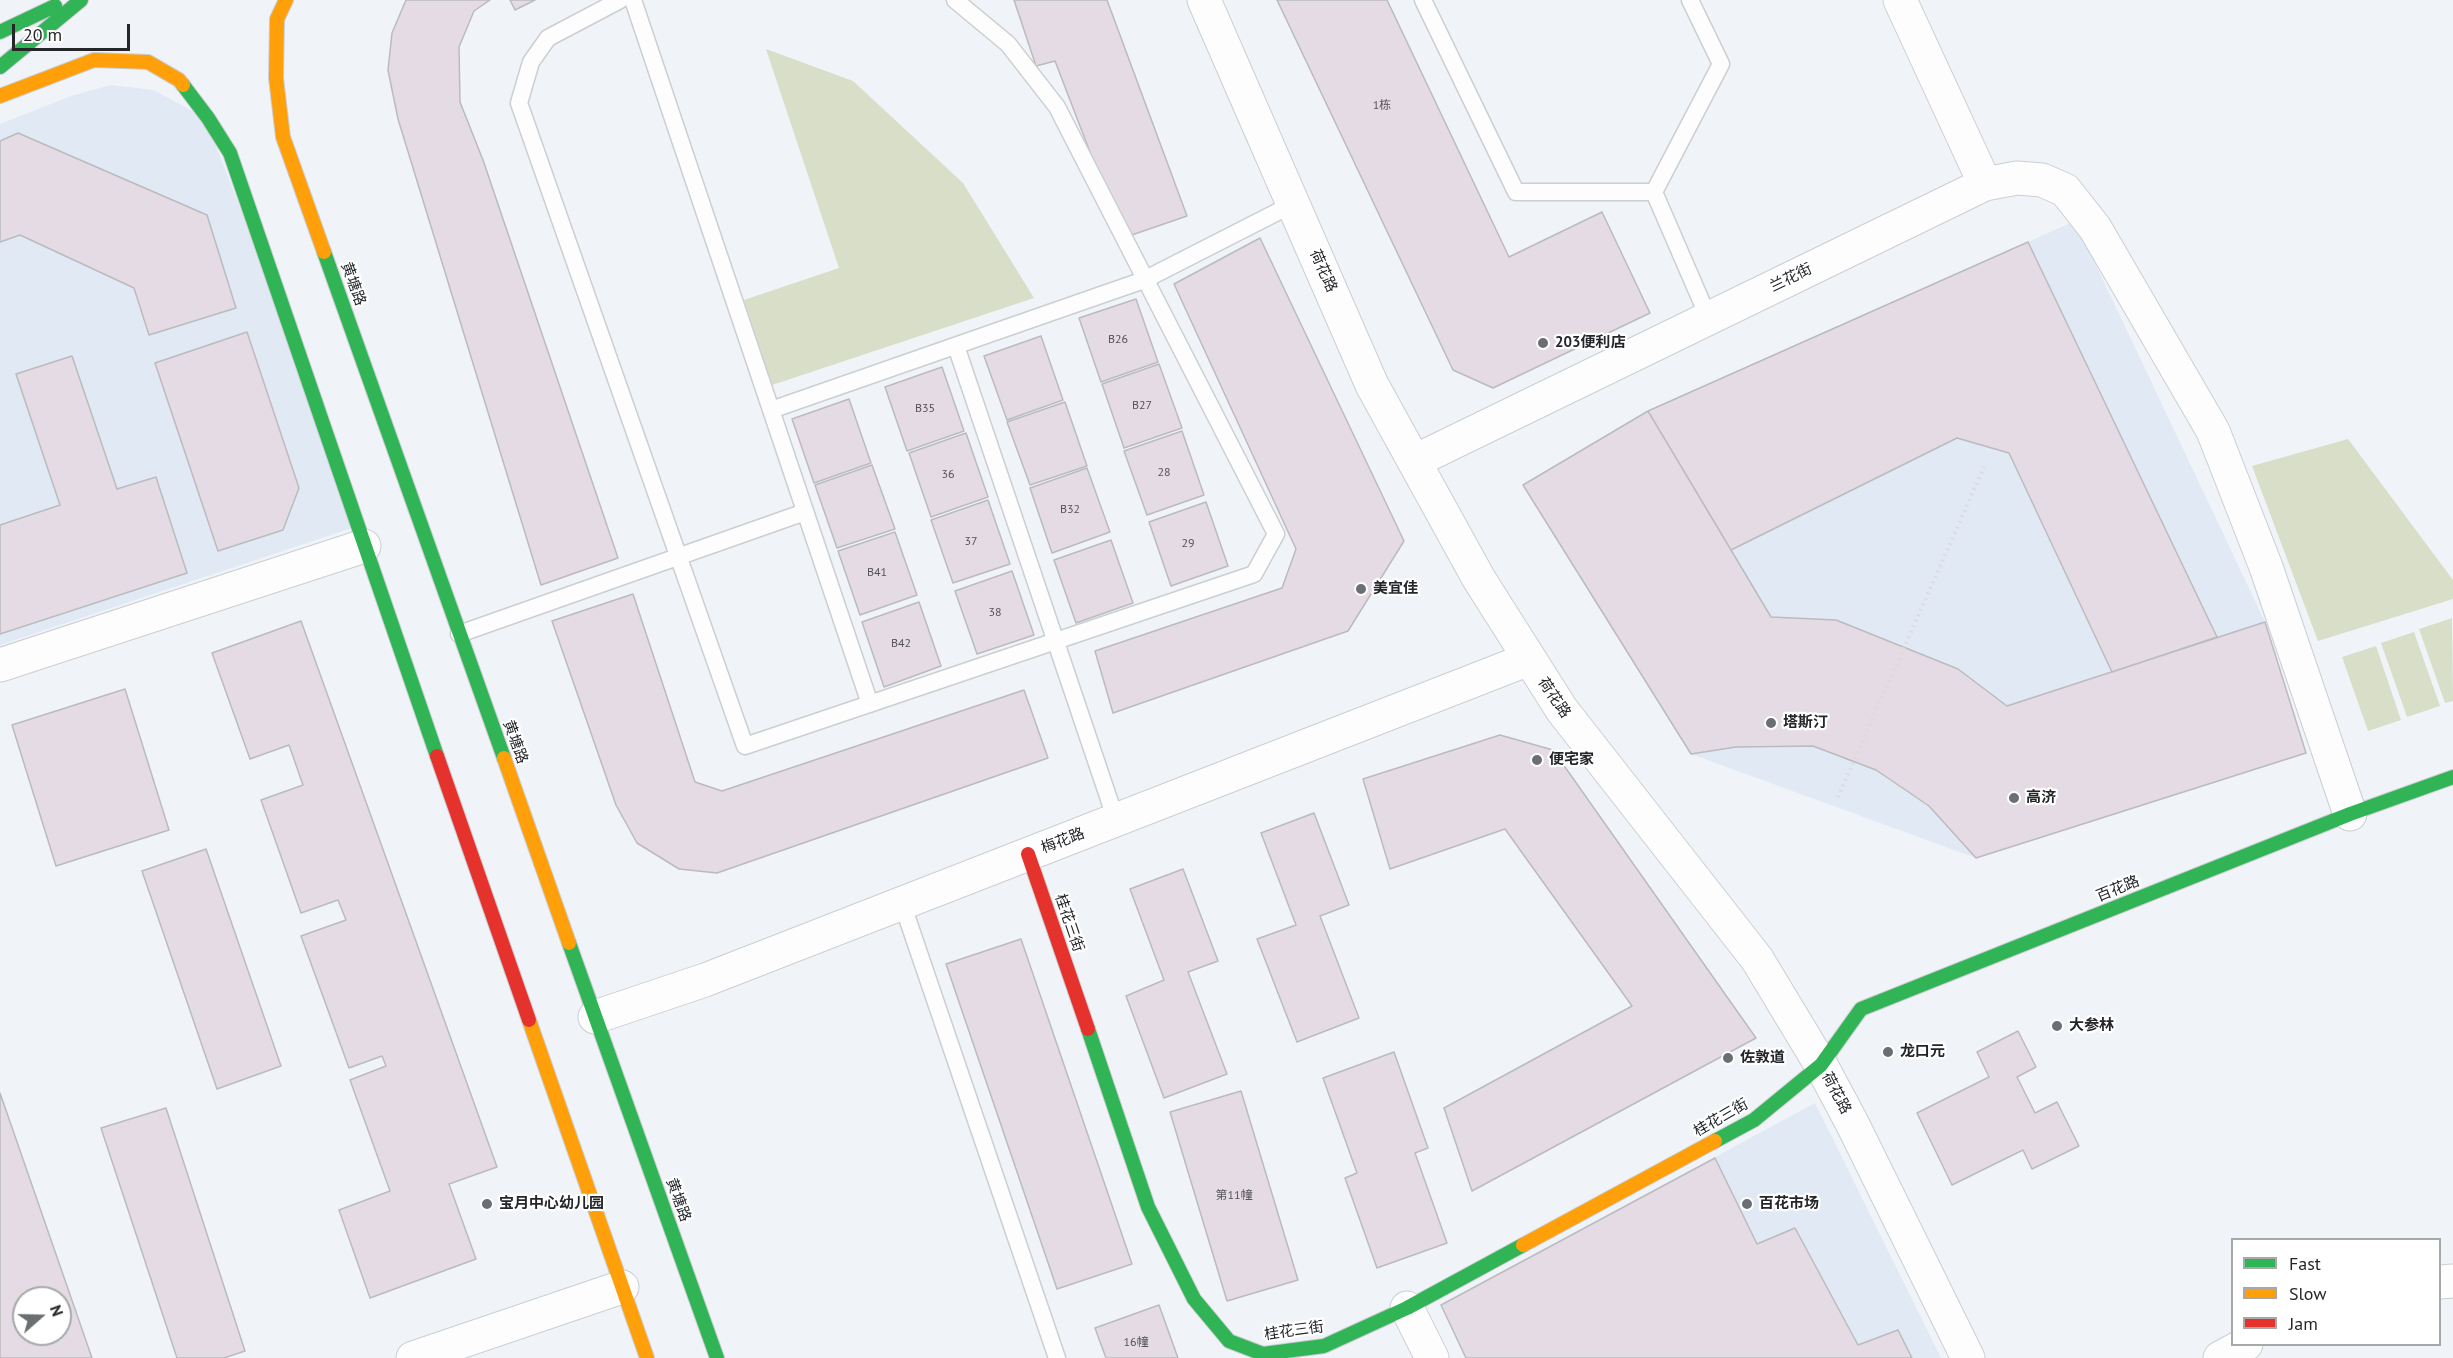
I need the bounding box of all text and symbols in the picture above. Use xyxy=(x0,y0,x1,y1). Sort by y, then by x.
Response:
scale bar xyxy=(15,12,134,50)
text: 20 m xyxy=(23,23,62,46)
house number: 1栋 xyxy=(1373,99,1391,113)
street label: 荷花路 xyxy=(1306,247,1340,295)
street label: 黄塘路 xyxy=(337,260,369,308)
street label: 兰花街 xyxy=(1767,260,1815,296)
house number: B26 xyxy=(1108,333,1128,347)
place label: 203便利店 xyxy=(1555,334,1626,352)
marker: 203便利店 xyxy=(1536,336,1550,350)
house number: B27 xyxy=(1132,399,1152,413)
house number: B35 xyxy=(915,402,935,416)
house number: 28 xyxy=(1157,466,1171,480)
house number: 36 xyxy=(941,468,955,482)
house number: B32 xyxy=(1060,503,1080,517)
house number: 37 xyxy=(964,535,978,549)
house number: 29 xyxy=(1181,537,1195,551)
house number: B41 xyxy=(867,566,887,580)
place label: 美宜佳 xyxy=(1373,580,1418,598)
marker: 美宜佳 xyxy=(1354,582,1368,596)
house number: 38 xyxy=(988,606,1002,620)
house number: B42 xyxy=(891,637,911,651)
street label: 荷花路 xyxy=(1534,674,1574,722)
place label: 塔斯汀 xyxy=(1783,714,1828,732)
marker: 塔斯汀 xyxy=(1764,716,1778,730)
street label: 黄塘路 xyxy=(499,718,531,766)
place label: 便宅家 xyxy=(1549,751,1594,769)
marker: 便宅家 xyxy=(1530,753,1544,767)
place label: 高济 xyxy=(2026,789,2056,807)
marker: 高济 xyxy=(2007,791,2021,805)
street label: 梅花路 xyxy=(1039,825,1087,857)
street label: 百花路 xyxy=(2094,872,2142,906)
street label: 桂花三街 xyxy=(1051,892,1087,954)
place label: 大参林 xyxy=(2069,1017,2114,1035)
marker: 大参林 xyxy=(2050,1019,2064,1033)
place label: 龙口元 xyxy=(1900,1043,1945,1061)
marker: 龙口元 xyxy=(1881,1045,1895,1059)
place label: 佐敦道 xyxy=(1740,1049,1785,1067)
marker: 佐敦道 xyxy=(1721,1051,1735,1065)
street label: 荷花路 xyxy=(1817,1069,1855,1117)
street label: 桂花三街 xyxy=(1691,1095,1751,1141)
street label: 黄塘路 xyxy=(662,1176,694,1224)
house number: 第11幢 xyxy=(1215,1189,1253,1203)
place label: 宝月中心幼儿园 xyxy=(499,1195,604,1213)
place label: 百花市场 xyxy=(1759,1195,1819,1213)
marker: 宝月中心幼儿园 xyxy=(480,1197,494,1211)
marker: 百花市场 xyxy=(1740,1197,1754,1211)
legend xyxy=(2231,1238,2441,1346)
text: Fast xyxy=(2289,1252,2321,1275)
text: Slow xyxy=(2289,1282,2327,1305)
north arrow xyxy=(12,1286,72,1346)
text: N xyxy=(46,1302,68,1319)
text: Jam xyxy=(2289,1312,2318,1335)
street label: 桂花三街 xyxy=(1263,1318,1325,1344)
house number: 16幢 xyxy=(1123,1336,1149,1350)

